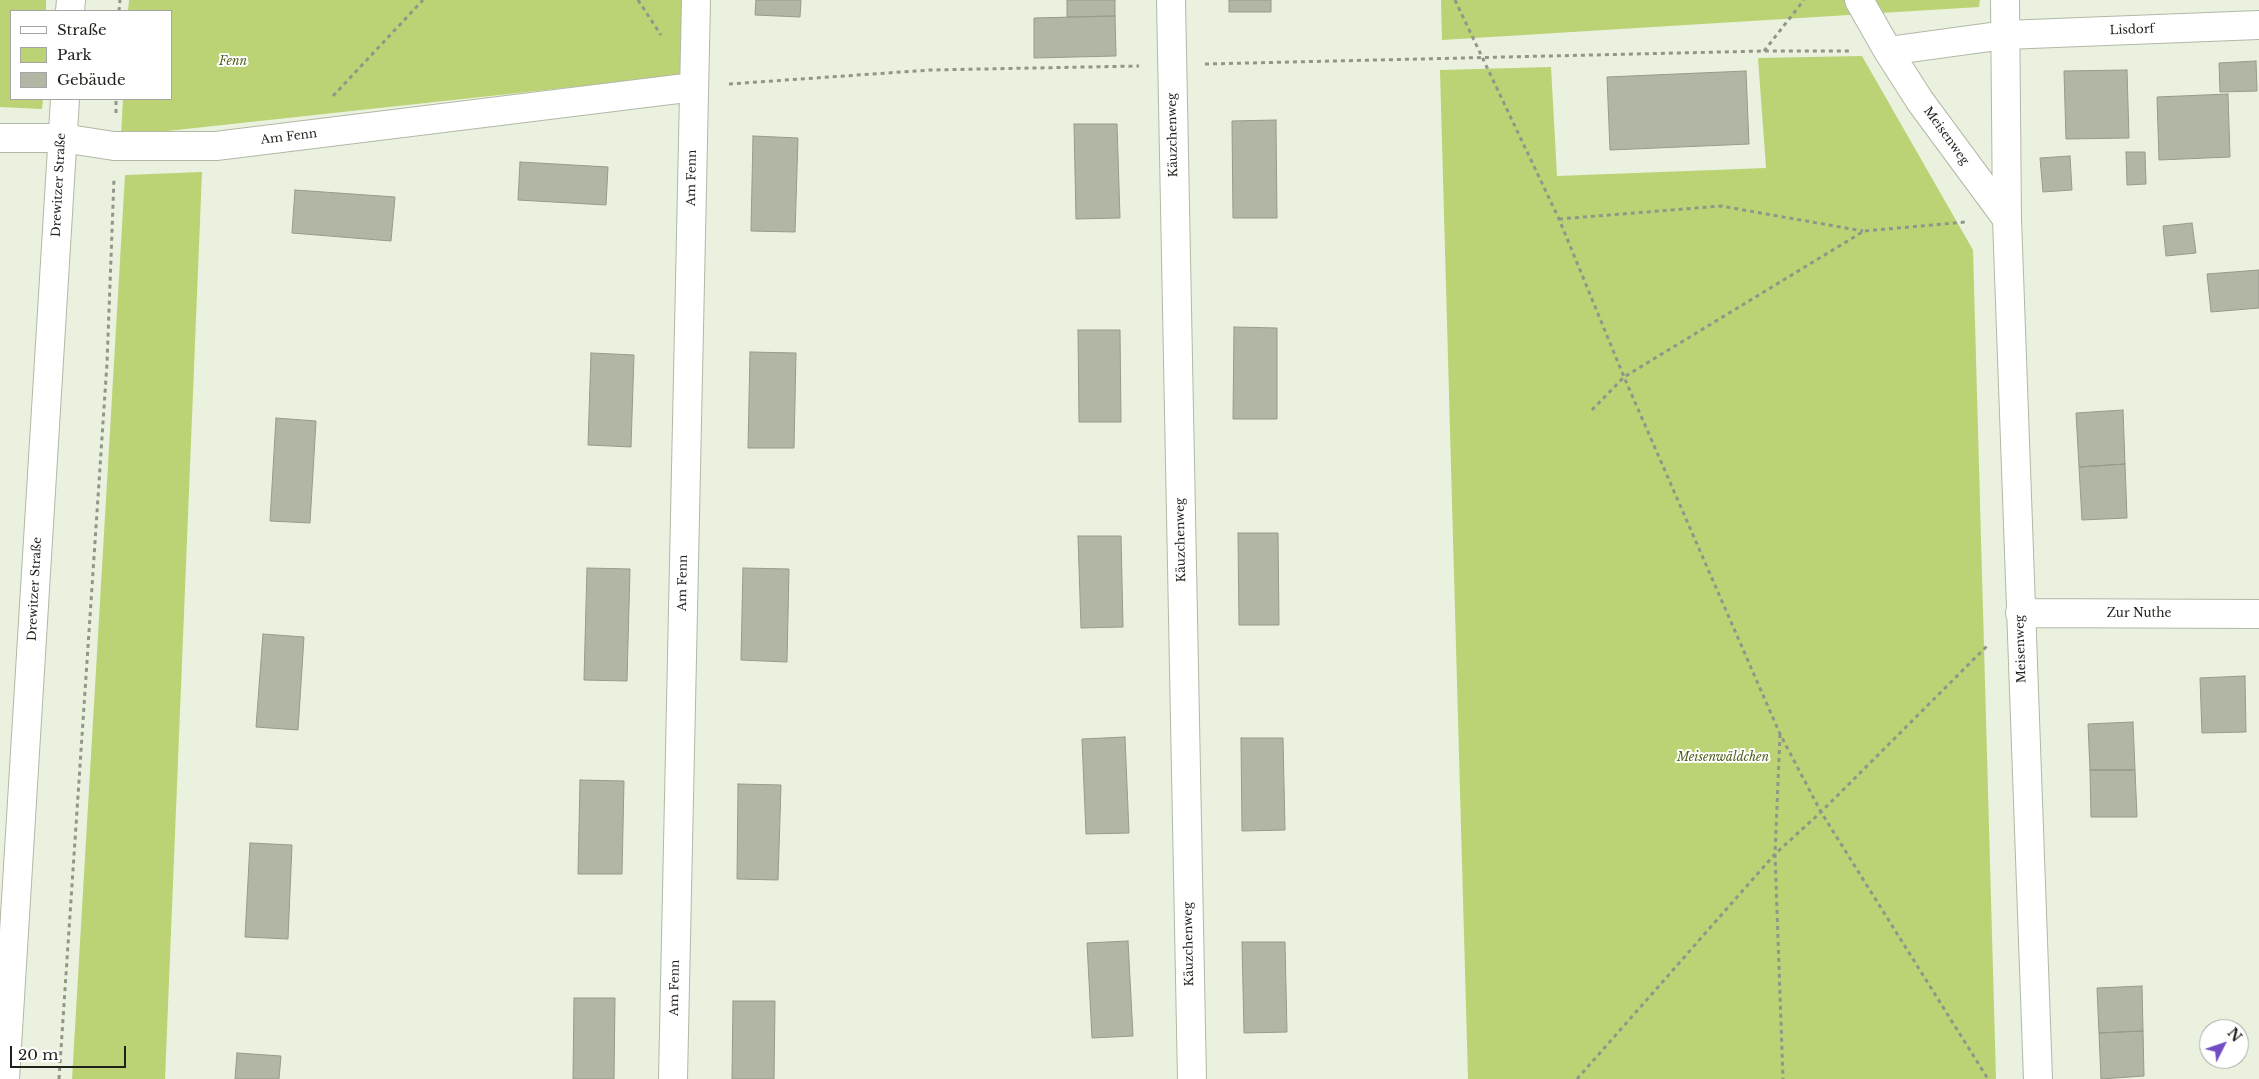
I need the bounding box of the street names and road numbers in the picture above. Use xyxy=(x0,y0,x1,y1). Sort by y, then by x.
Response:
street label: Lisdorf xyxy=(2109,22,2155,38)
street label: Käuzchenweg xyxy=(1165,93,1181,177)
street label: Meisenweg xyxy=(1920,104,1972,168)
street label: Am Fenn xyxy=(260,126,318,148)
street label: Drewitzer Straße xyxy=(49,133,69,237)
street label: Am Fenn xyxy=(684,150,700,206)
street label: Käuzchenweg xyxy=(1173,498,1189,582)
street label: Drewitzer Straße xyxy=(25,537,45,641)
street label: Am Fenn xyxy=(675,555,691,611)
street label: Zur Nuthe xyxy=(2107,607,2171,621)
street label: Meisenweg xyxy=(2013,615,2029,683)
street label: Käuzchenweg xyxy=(1181,902,1197,986)
street label: Am Fenn xyxy=(667,960,683,1016)

